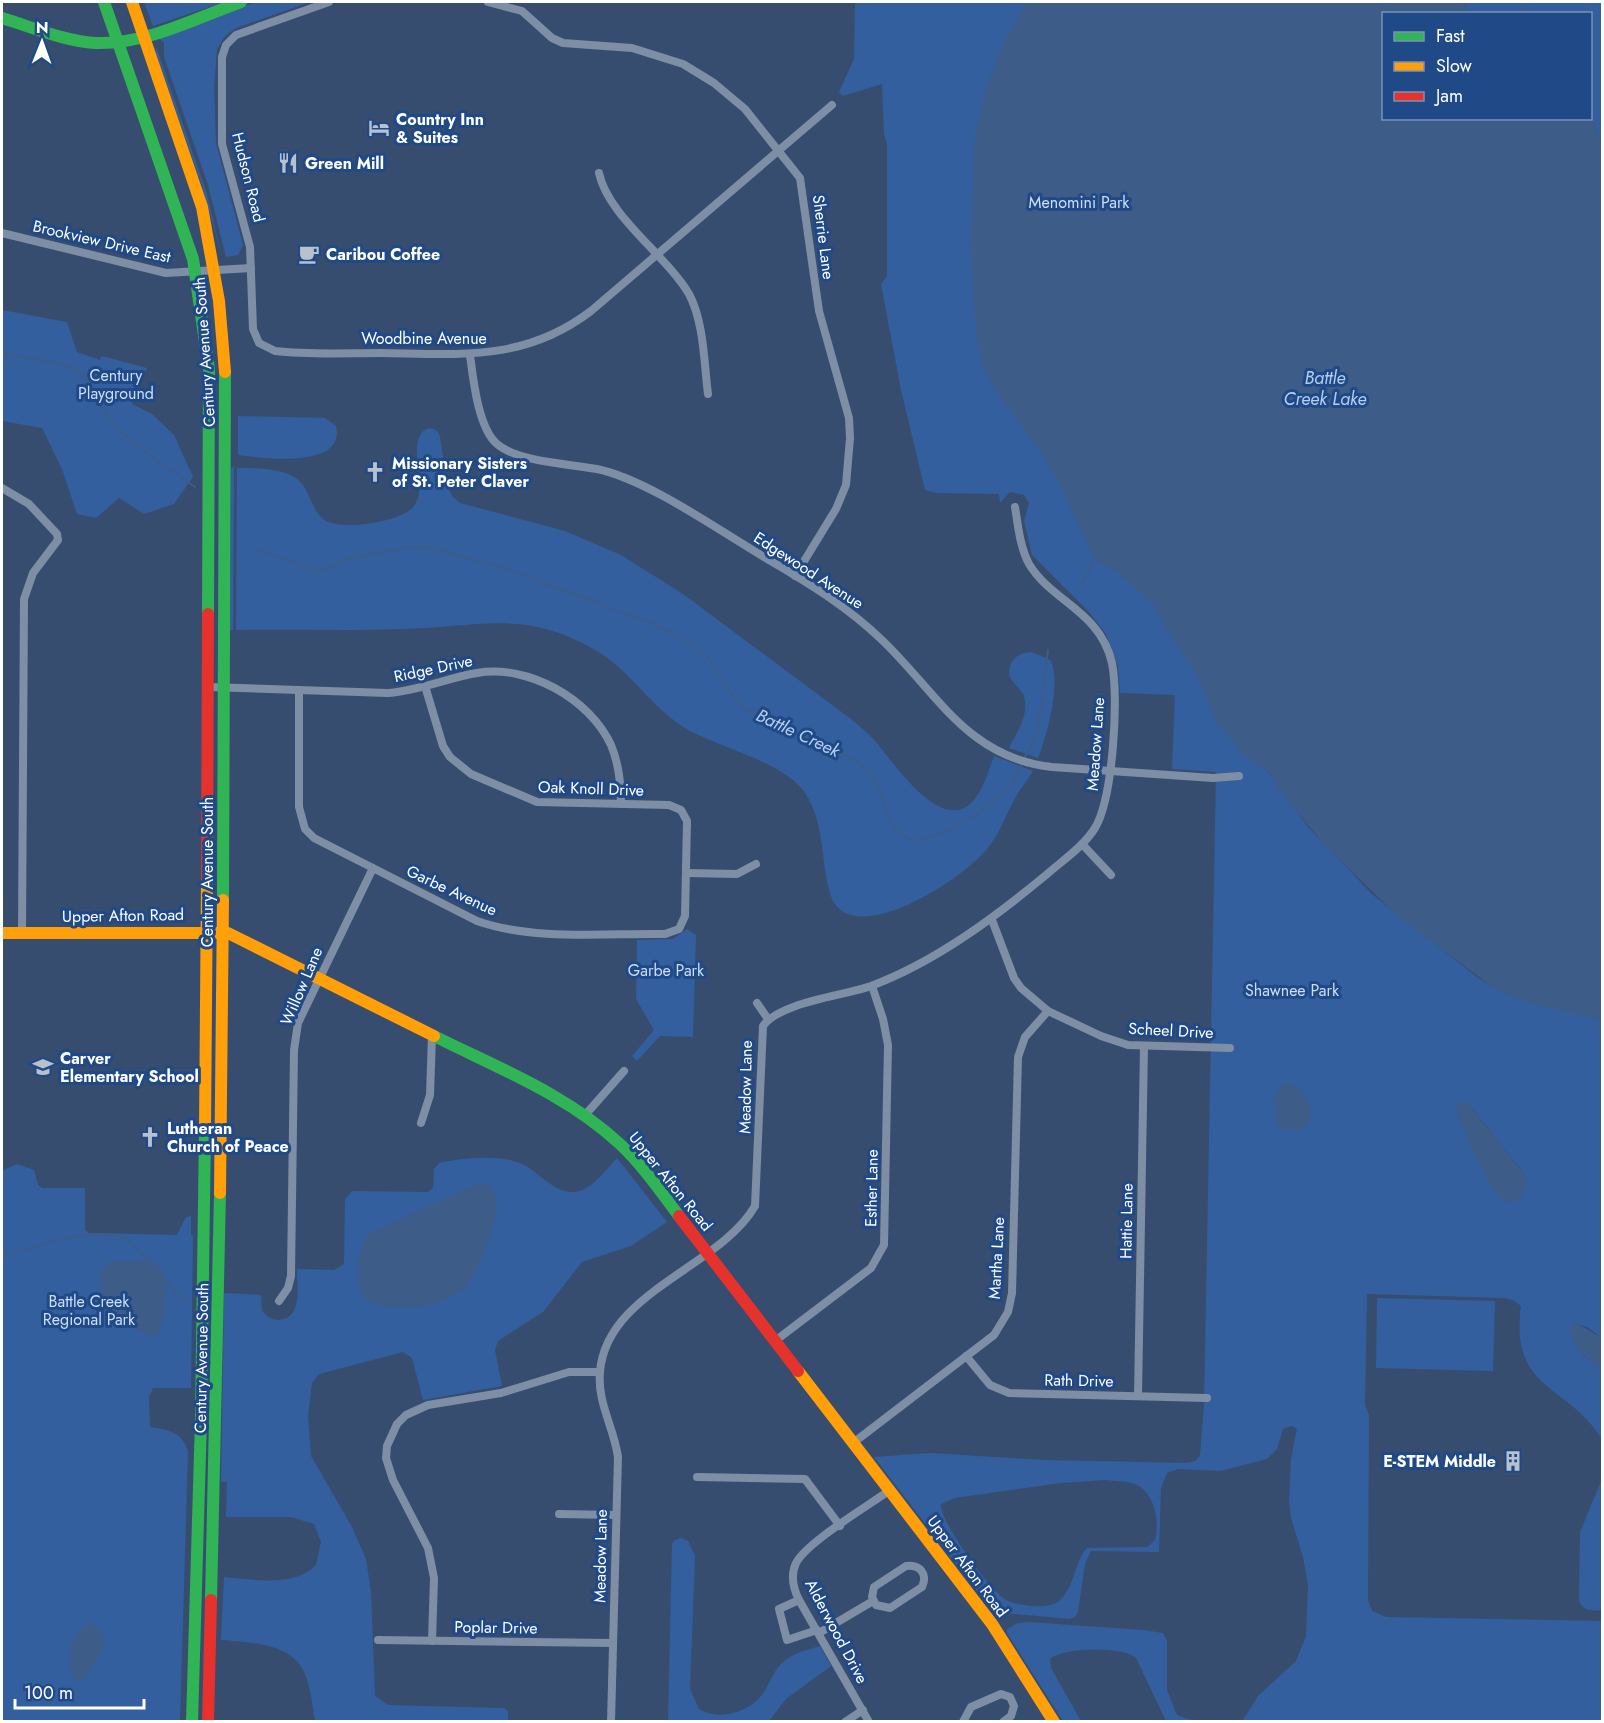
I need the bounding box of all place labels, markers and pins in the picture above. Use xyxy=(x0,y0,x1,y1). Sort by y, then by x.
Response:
place label: Country Inn & Suites xyxy=(396,108,484,149)
hotel icon: Country Inn & Suites xyxy=(367,116,391,140)
restaurant icon: Green Mill xyxy=(276,151,300,175)
place label: Green Mill xyxy=(305,152,384,175)
cafe icon: Caribou Coffee xyxy=(297,242,321,266)
place label: Caribou Coffee xyxy=(326,243,440,266)
place label: Missionary Sisters of St. Peter Claver xyxy=(392,452,530,493)
church icon: Missionary Sisters of St. Peter Claver xyxy=(363,460,387,484)
place label: Carver Elementary School xyxy=(60,1047,199,1088)
school or university icon: Carver Elementary School xyxy=(31,1055,55,1079)
place label: Lutheran Church of Peace xyxy=(167,1117,289,1158)
church icon: Lutheran Church of Peace xyxy=(138,1125,162,1149)
building icon: E-STEM Middle xyxy=(1501,1449,1525,1473)
place label: E-STEM Middle xyxy=(1383,1450,1496,1473)

